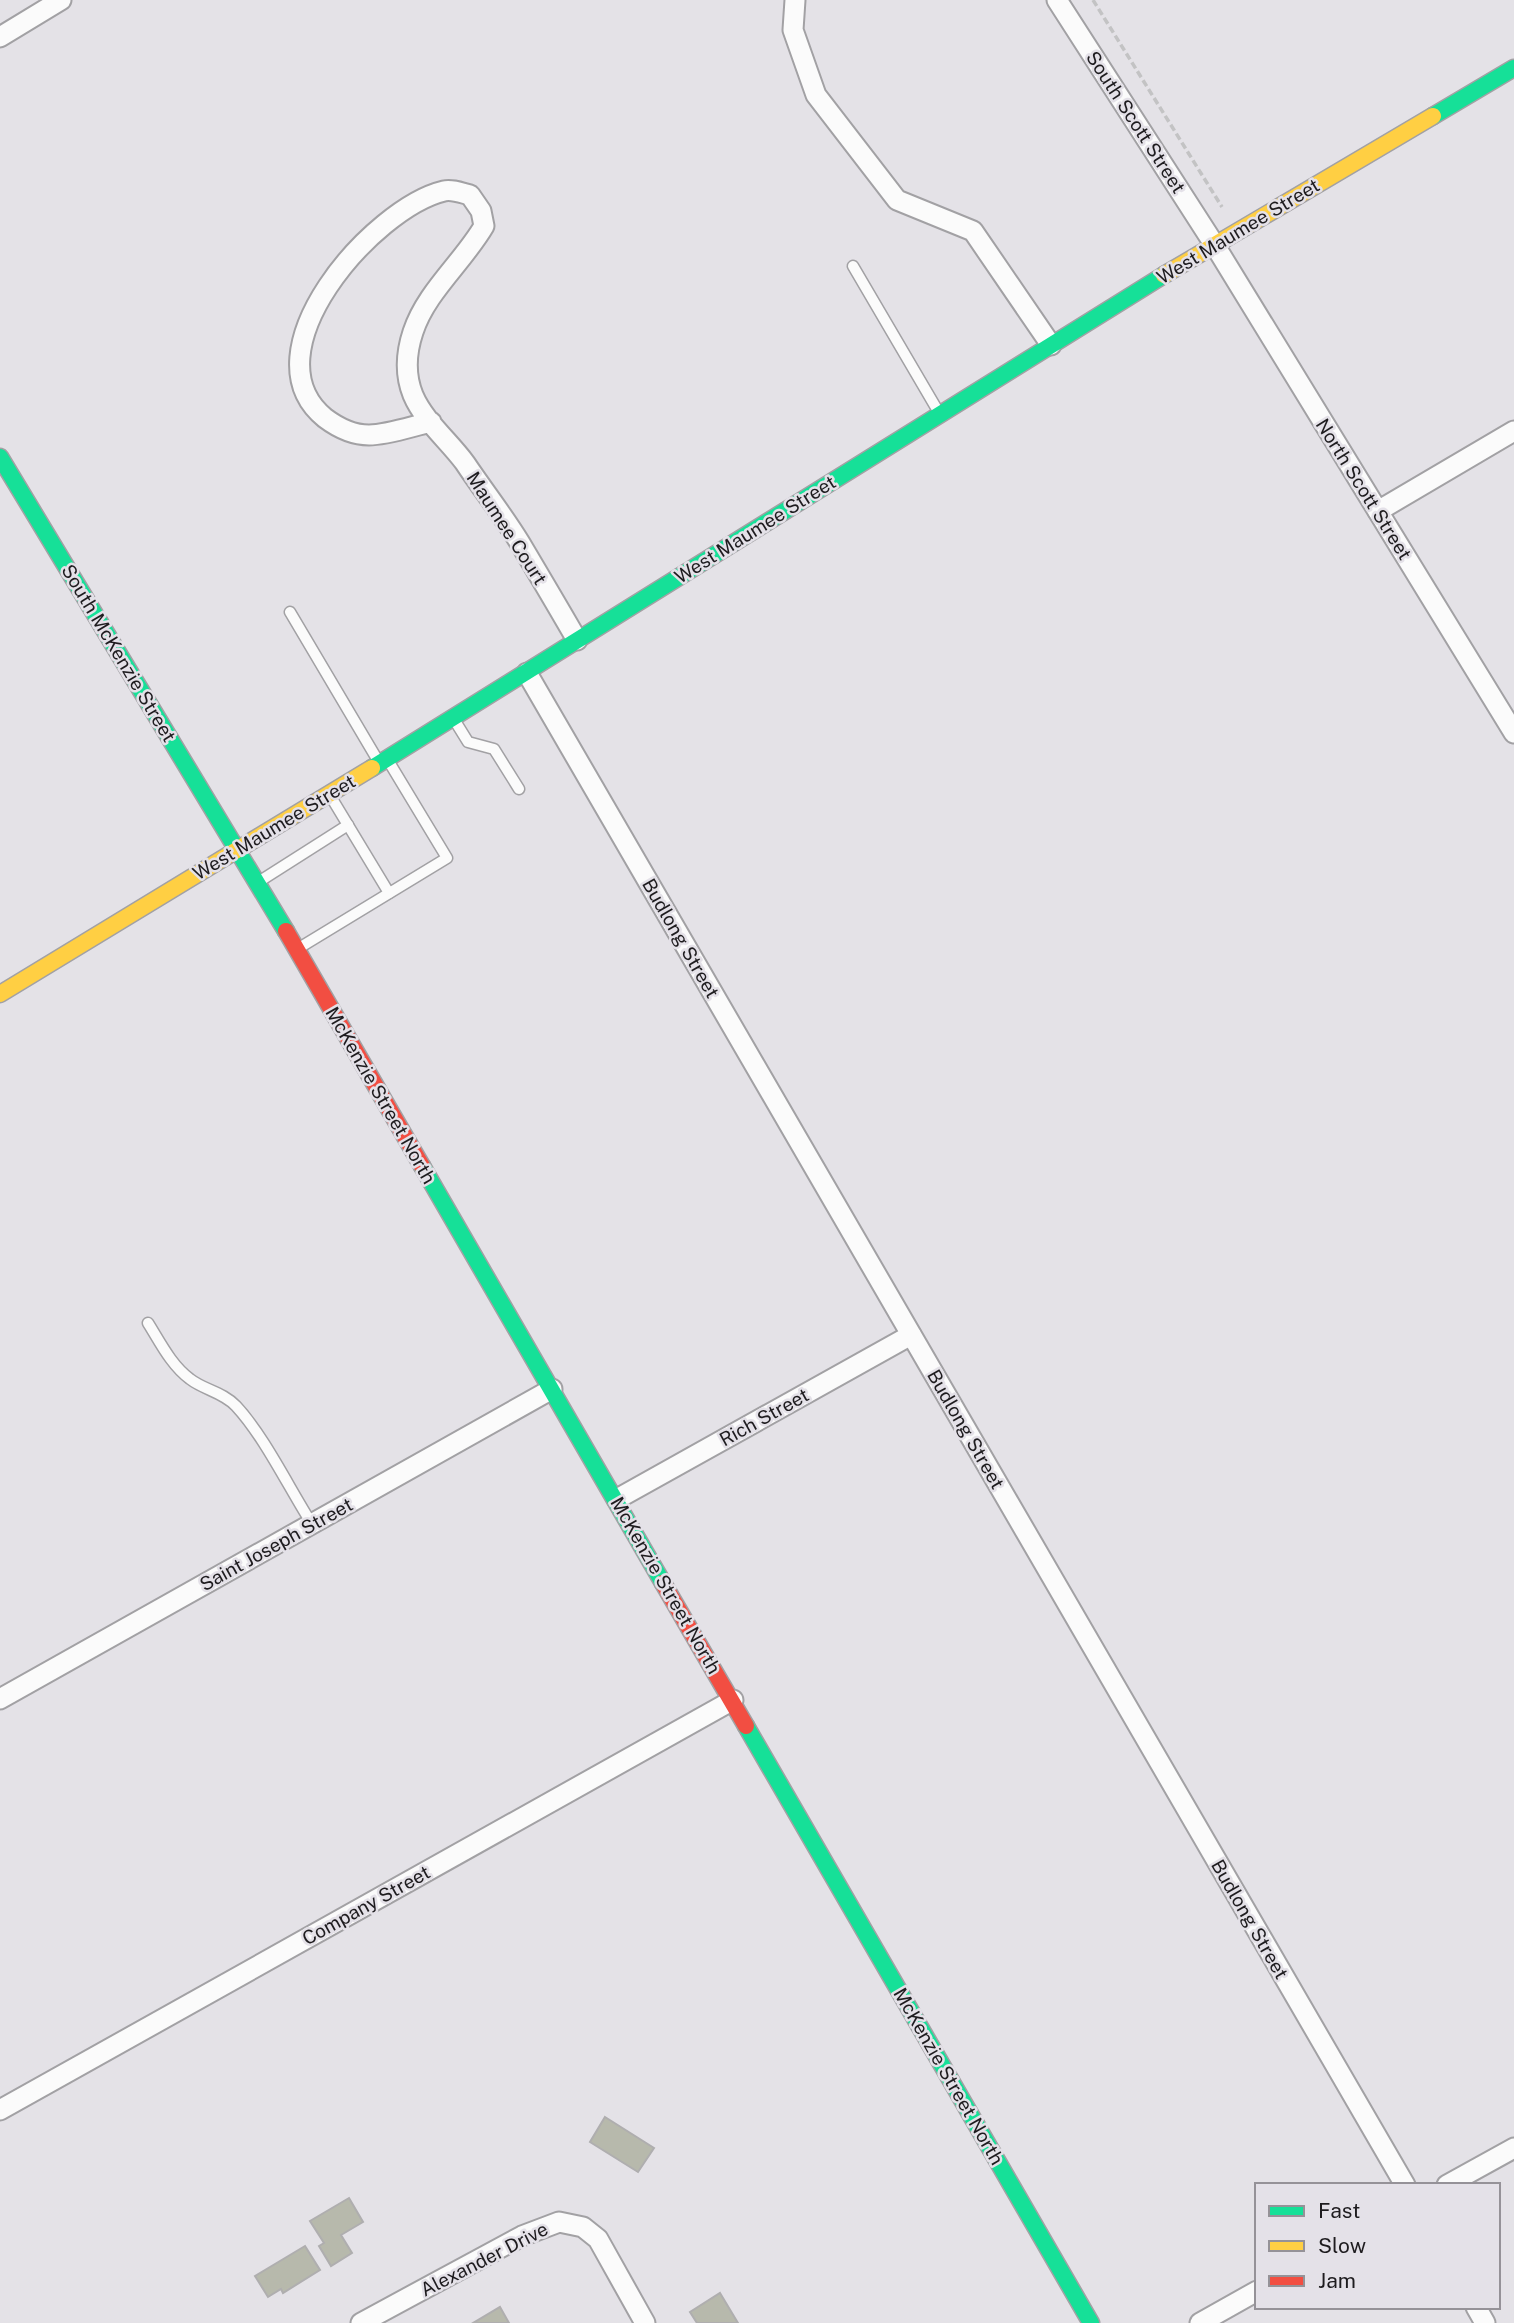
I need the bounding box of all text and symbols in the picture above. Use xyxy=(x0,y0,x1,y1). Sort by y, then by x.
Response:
street label: South Scott Street xyxy=(1082,47,1190,197)
street label: West Maumee Street xyxy=(1153,174,1323,288)
street label: North Scott Street xyxy=(1312,414,1416,564)
street label: Maumee Court xyxy=(462,467,552,589)
street label: West Maumee Street xyxy=(670,470,840,588)
street label: South McKenzie Street xyxy=(57,560,181,746)
street label: West Maumee Street xyxy=(189,770,359,884)
street label: Budlong Street xyxy=(638,874,724,1002)
street label: McKenzie Street North xyxy=(321,1003,441,1187)
street label: Budlong Street xyxy=(923,1365,1009,1493)
street label: Rich Street xyxy=(716,1383,812,1451)
street label: Saint Joseph Street xyxy=(196,1493,356,1595)
street label: McKenzie Street North xyxy=(606,1493,726,1677)
street label: Budlong Street xyxy=(1207,1855,1293,1983)
street label: Company Street xyxy=(298,1861,434,1949)
street label: McKenzie Street North xyxy=(889,1984,1009,2168)
legend xyxy=(1255,2183,1500,2309)
text: Fast xyxy=(1318,2198,1360,2223)
street label: Alexander Drive xyxy=(417,2217,551,2301)
text: Slow xyxy=(1318,2233,1366,2258)
text: Jam xyxy=(1318,2268,1356,2293)

